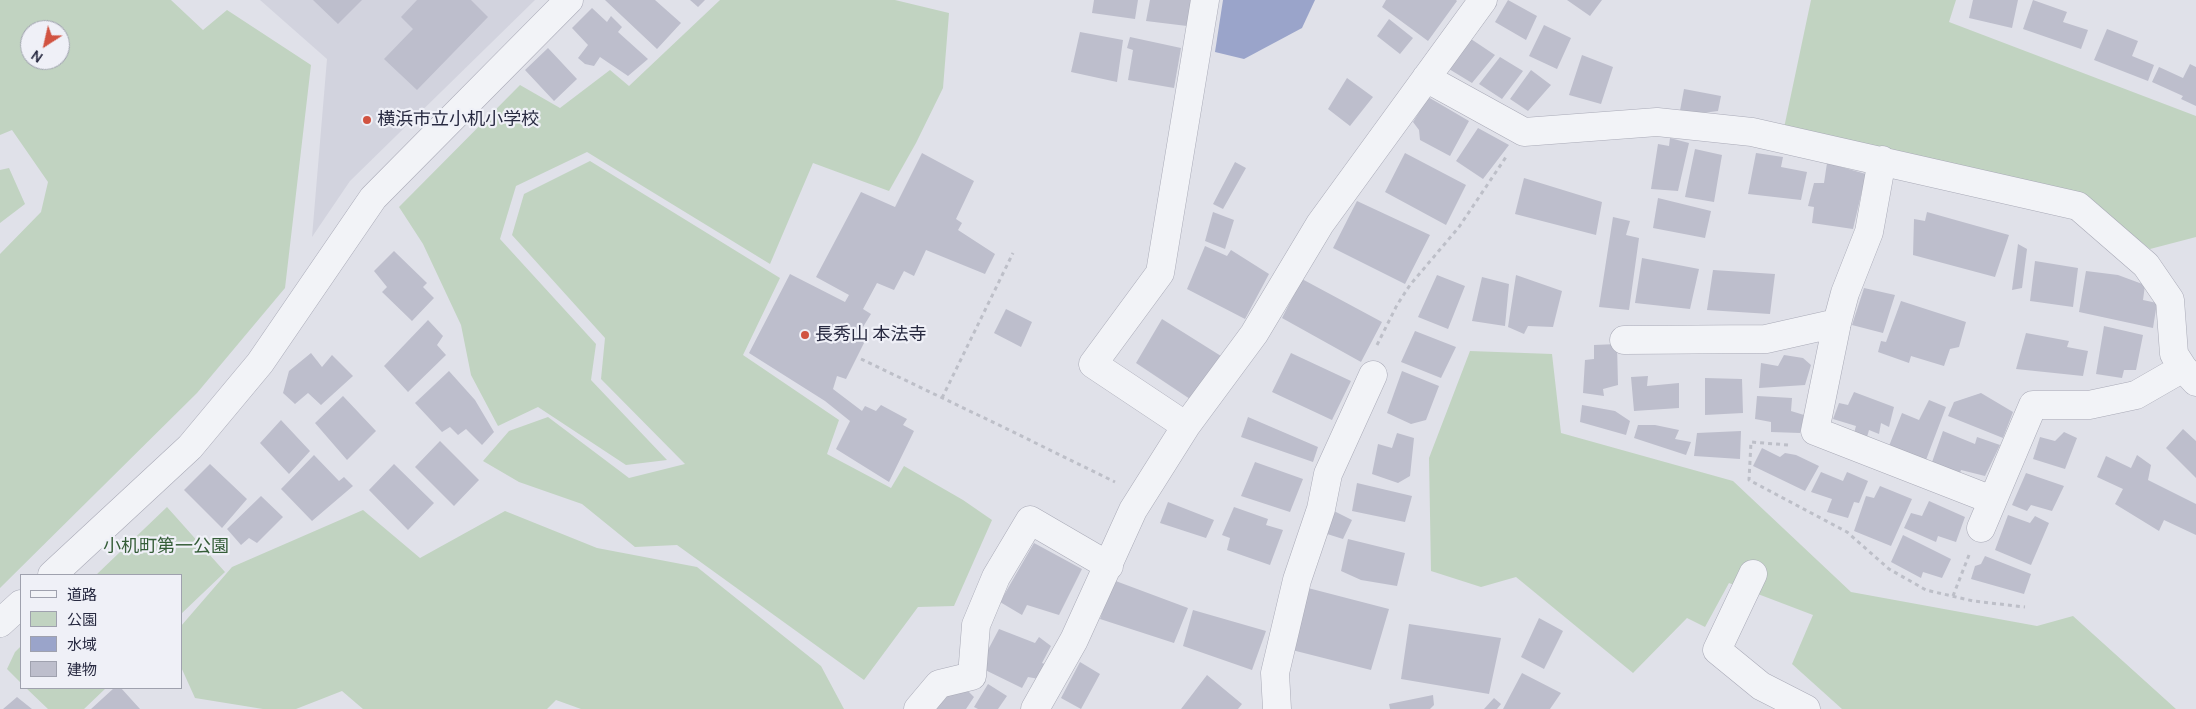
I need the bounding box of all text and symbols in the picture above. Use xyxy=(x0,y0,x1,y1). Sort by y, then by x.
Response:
north arrow xyxy=(20,20,70,70)
text: N xyxy=(27,46,46,68)
place label: 横浜市立小机小学校 xyxy=(377,109,539,131)
marker: 横浜市立小机小学校 xyxy=(361,114,373,126)
place label: 長秀山 本法寺 xyxy=(815,324,927,346)
marker: 長秀山 本法寺 xyxy=(799,329,811,341)
park label: 小机町第一公園 xyxy=(103,536,229,558)
legend xyxy=(20,574,182,689)
text: 道路 xyxy=(67,584,97,605)
text: 公園 xyxy=(67,609,97,630)
text: 水域 xyxy=(67,634,97,655)
text: 建物 xyxy=(67,659,97,680)

